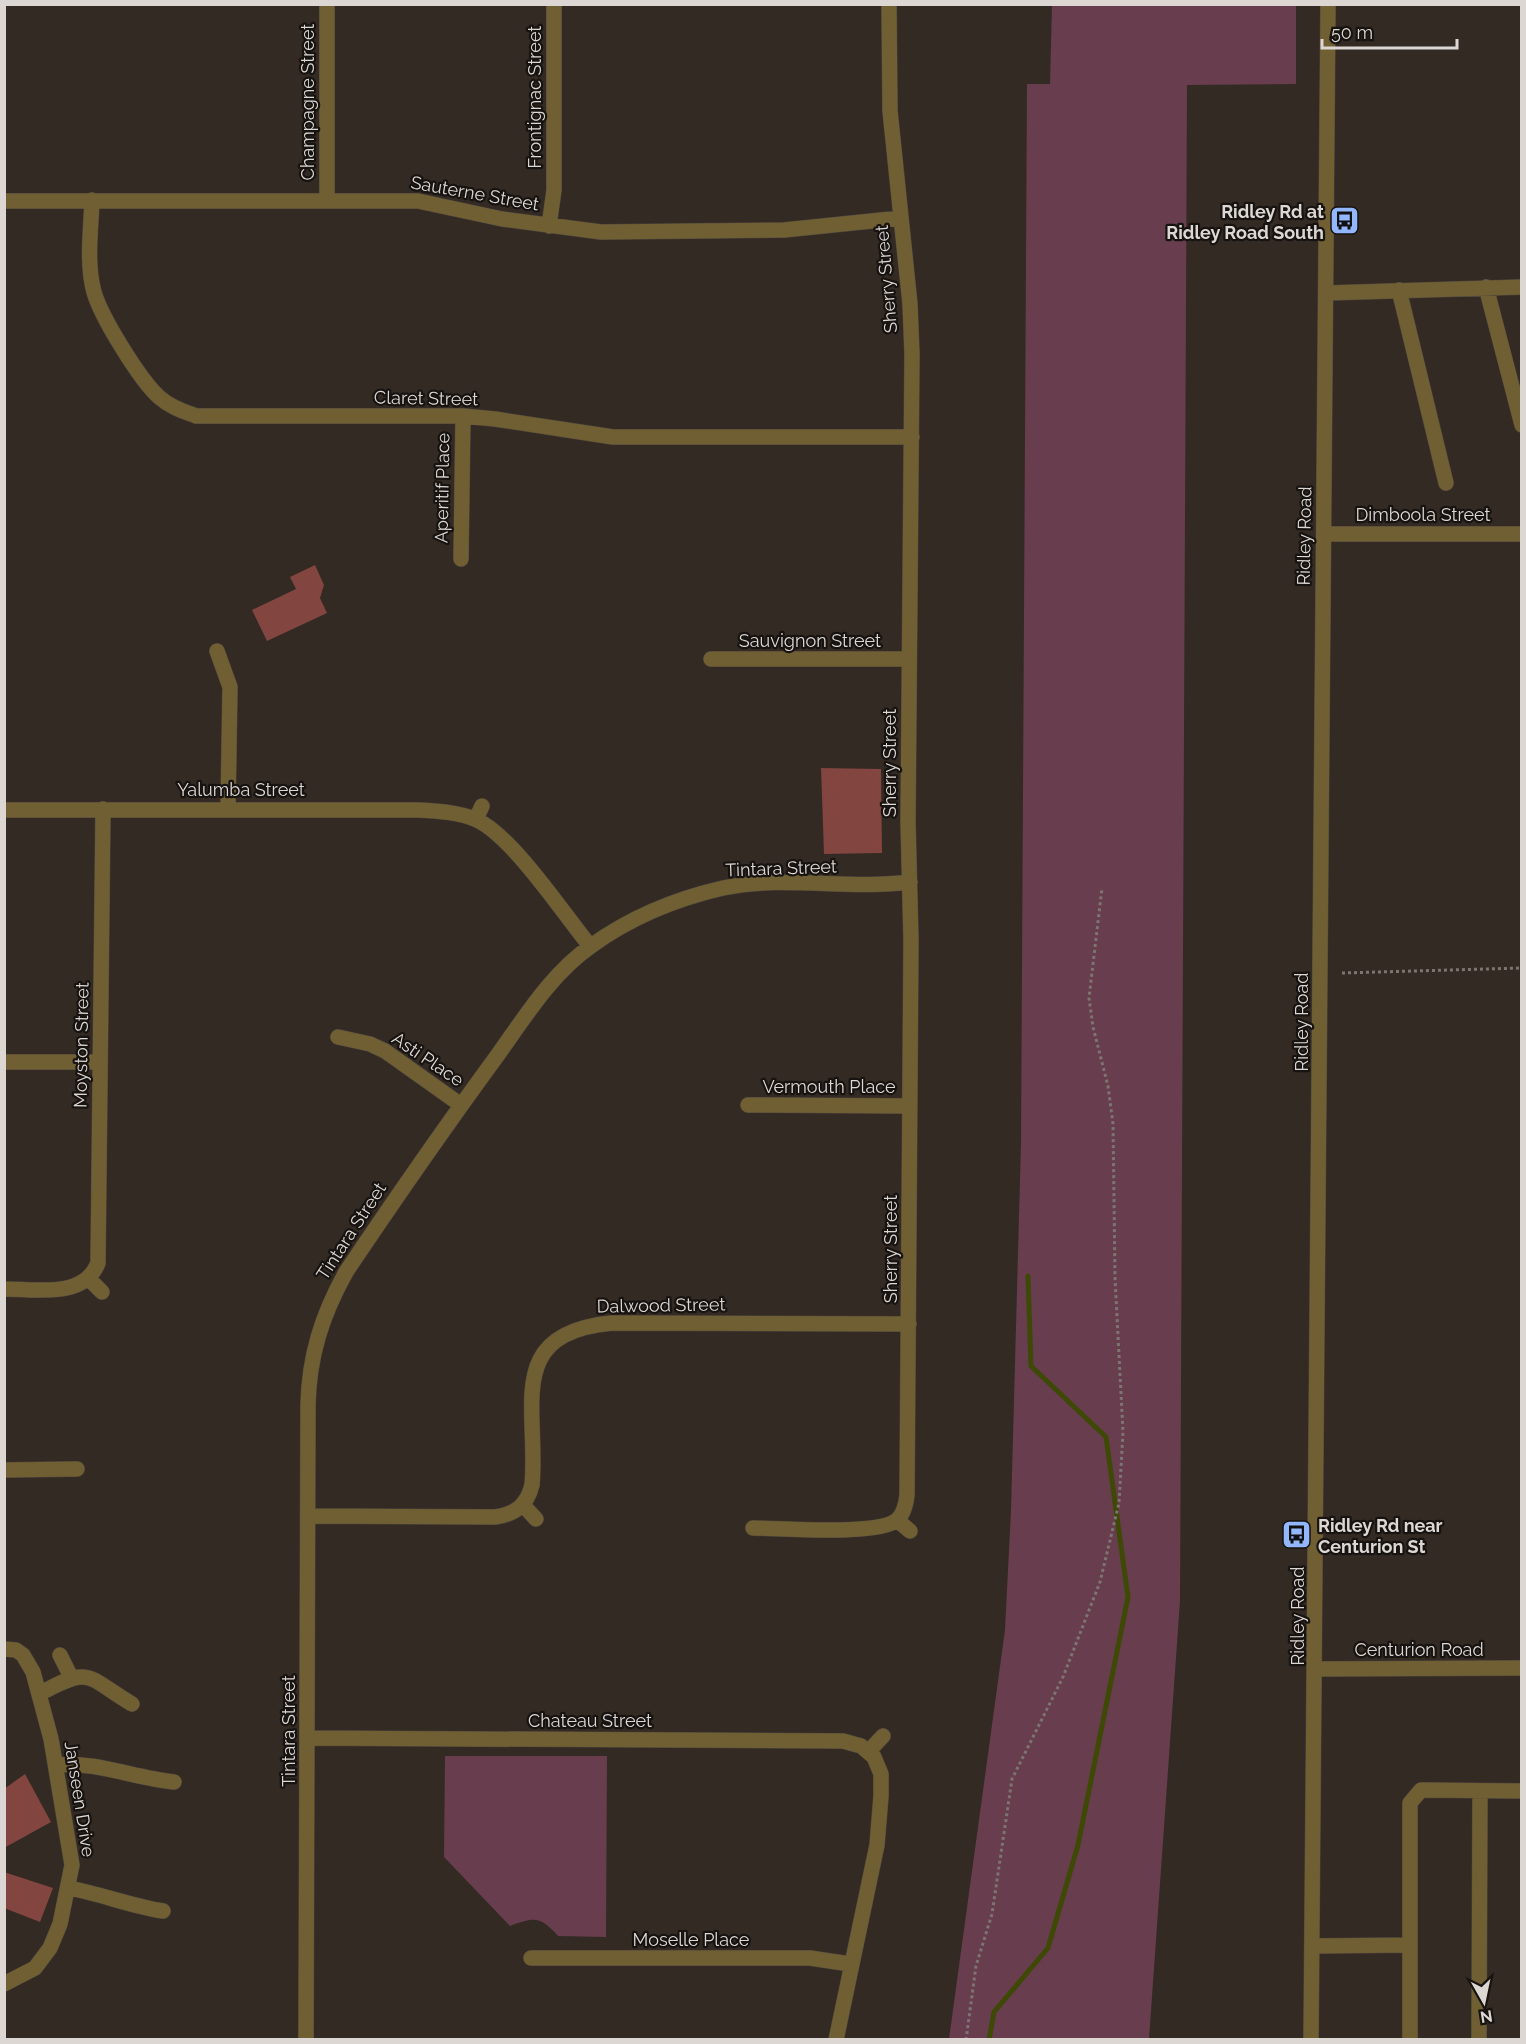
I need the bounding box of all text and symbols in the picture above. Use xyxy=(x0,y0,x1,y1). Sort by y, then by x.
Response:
scale bar xyxy=(1322,12,1457,50)
text: 50 m xyxy=(1331,22,1373,43)
street label: Champagne Street xyxy=(297,24,318,180)
street label: Frontignac Street xyxy=(524,26,545,168)
street label: Sauterne Street xyxy=(409,171,541,215)
place label: Ridley Rd at Ridley Road South xyxy=(1166,201,1324,243)
bus stop icon: Ridley Rd at Ridley Road South xyxy=(1329,205,1361,237)
street label: Sherry Street xyxy=(871,224,901,334)
street label: Claret Street xyxy=(374,387,478,409)
street label: Aperitif Place xyxy=(431,432,453,543)
street label: Ridley Road xyxy=(1293,486,1315,586)
street label: Dimboola Street xyxy=(1355,504,1491,525)
street label: Sauvignon Street xyxy=(739,630,881,651)
street label: Sherry Street xyxy=(879,709,900,817)
street label: Yalumba Street xyxy=(177,779,305,800)
street label: Tintara Street xyxy=(725,856,837,880)
street label: Ridley Road xyxy=(1291,972,1312,1072)
street label: Moyston Street xyxy=(69,982,93,1108)
street label: Asti Place xyxy=(388,1027,468,1091)
street label: Vermouth Place xyxy=(762,1076,896,1097)
street label: Tintara Street xyxy=(312,1178,390,1284)
street label: Sherry Street xyxy=(880,1195,901,1303)
street label: Dalwood Street xyxy=(597,1293,725,1317)
place label: Ridley Rd near Centurion St xyxy=(1318,1515,1443,1557)
bus stop icon: Ridley Rd near Centurion St xyxy=(1281,1519,1313,1551)
street label: Ridley Road xyxy=(1287,1566,1308,1666)
street label: Centurion Road xyxy=(1354,1639,1484,1660)
street label: Tintara Street xyxy=(278,1675,299,1787)
street label: Chateau Street xyxy=(528,1710,652,1731)
street label: Janseen Drive xyxy=(61,1740,100,1859)
street label: Moselle Place xyxy=(633,1929,750,1950)
north arrow xyxy=(1454,1972,1514,2032)
text: N xyxy=(1479,2006,1494,2027)

